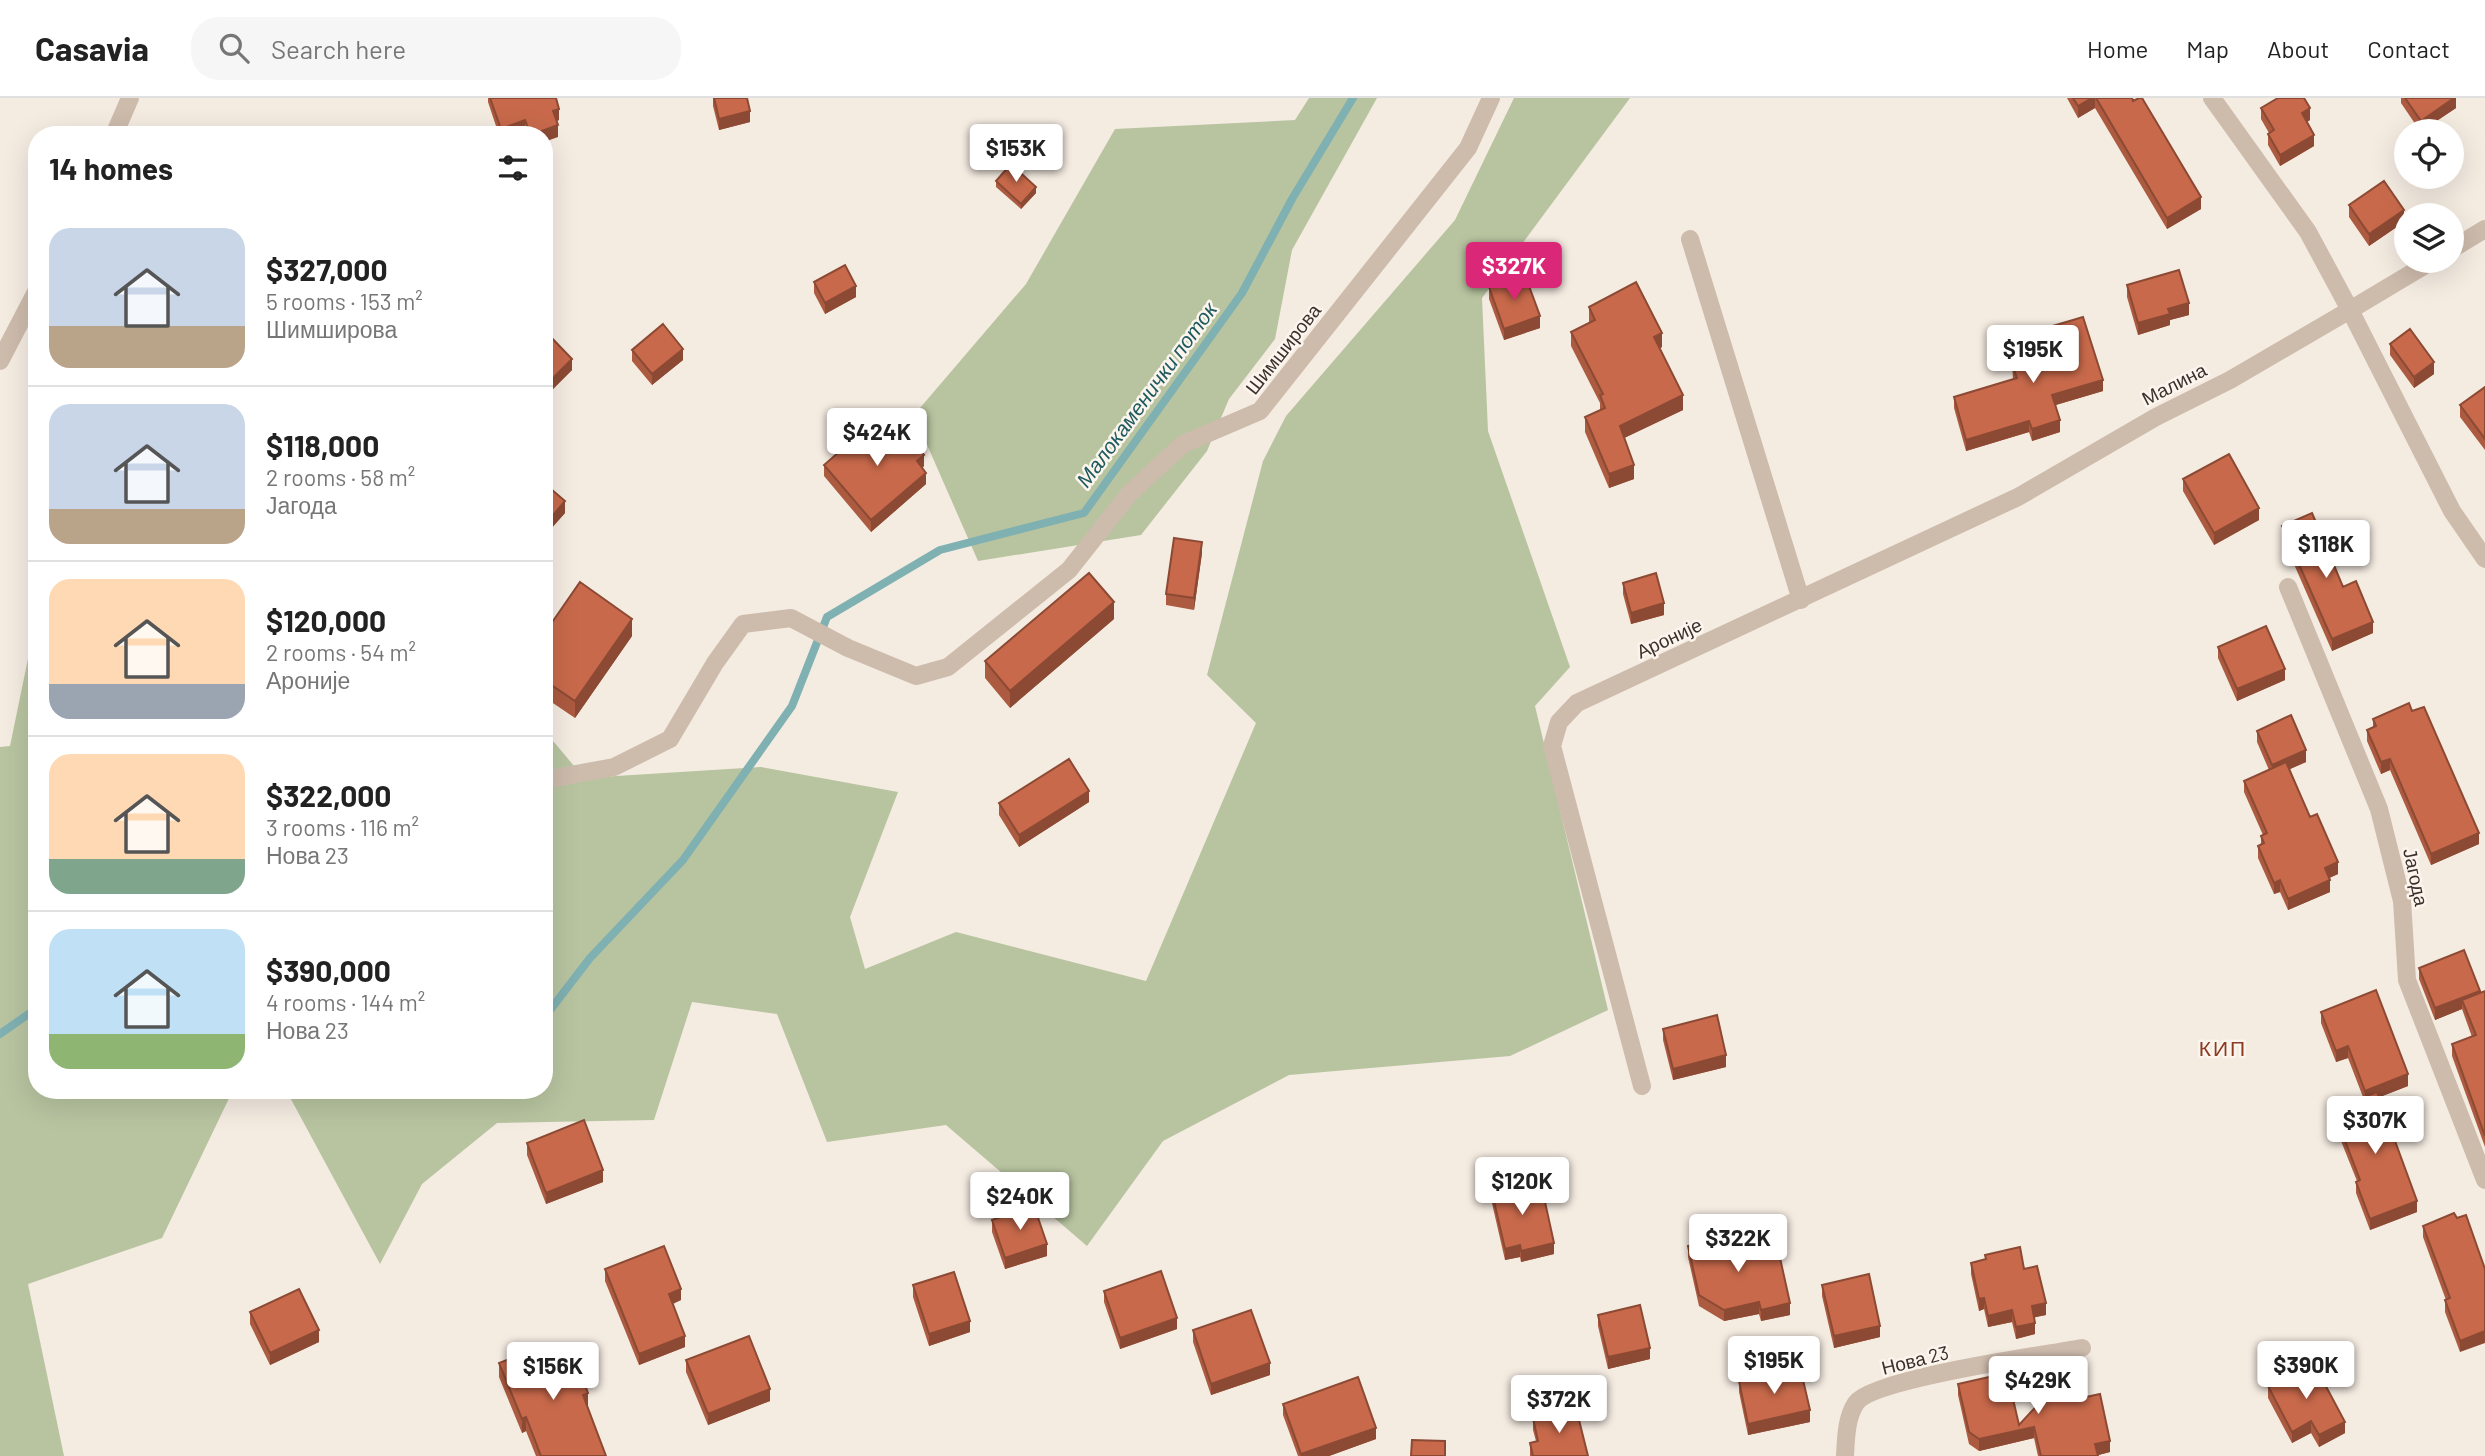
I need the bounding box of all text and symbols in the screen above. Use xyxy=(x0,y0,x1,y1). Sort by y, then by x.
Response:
search box xyxy=(191,17,681,80)
text: Casavia xyxy=(35,28,149,68)
icon: search xyxy=(215,29,253,67)
text: Search here xyxy=(271,33,406,64)
text: Home xyxy=(2087,34,2148,63)
text: Map xyxy=(2186,34,2229,63)
text: About xyxy=(2267,34,2329,63)
text: Contact xyxy=(2367,34,2450,63)
map controls xyxy=(2394,119,2464,273)
button: locate xyxy=(2394,119,2464,189)
pin: $153K xyxy=(967,125,1065,184)
text: $153K xyxy=(986,133,1046,161)
icon: filters xyxy=(494,149,532,187)
text: 14 homes xyxy=(49,150,173,186)
button: layers xyxy=(2394,203,2464,273)
pin: $327K xyxy=(1465,242,1563,302)
text: $327,000 xyxy=(266,251,388,287)
text: $327K xyxy=(1482,251,1546,279)
icon: home xyxy=(105,256,189,340)
text: 5 rooms · 153 m² xyxy=(266,287,423,315)
water label: Малокаменички поток xyxy=(1070,296,1222,491)
street label: Шимширова xyxy=(1240,299,1325,399)
text: Шимширова xyxy=(266,315,397,343)
pin: $195K xyxy=(1984,326,2082,385)
text: $195K xyxy=(2003,334,2063,362)
street label: Малина xyxy=(2138,357,2210,410)
pin: $424K xyxy=(828,408,926,468)
text: $424K xyxy=(843,417,911,445)
text: $118,000 xyxy=(266,427,379,463)
icon: home xyxy=(105,432,189,516)
text: 2 rooms · 58 m² xyxy=(266,463,415,491)
text: Јагода xyxy=(266,491,337,519)
pin: $118K xyxy=(2277,520,2375,580)
text: $118K xyxy=(2298,529,2354,557)
text: $120,000 xyxy=(266,602,386,638)
icon: home xyxy=(105,607,189,691)
street label: Ароније xyxy=(1632,612,1705,663)
text: 2 rooms · 54 m² xyxy=(266,638,416,666)
text: Ароније xyxy=(266,666,350,694)
text: $322,000 xyxy=(266,777,391,813)
icon: home xyxy=(105,782,189,866)
text: 3 rooms · 116 m² xyxy=(266,813,419,841)
text: Нова 23 xyxy=(266,841,349,869)
street label: Јагода xyxy=(2399,846,2434,908)
text: $390,000 xyxy=(266,952,391,988)
icon: home xyxy=(105,957,189,1041)
text: 4 rooms · 144 m² xyxy=(266,988,425,1016)
text: Нова 23 xyxy=(266,1016,349,1044)
district label: КИП xyxy=(2199,1035,2247,1060)
pin: $307K xyxy=(2326,1096,2424,1156)
text: $307K xyxy=(2343,1105,2407,1133)
pin: $120K xyxy=(1473,1158,1571,1217)
text: $120K xyxy=(1491,1166,1553,1194)
pin: $240K xyxy=(971,1172,1069,1232)
text: $240K xyxy=(986,1181,1054,1209)
pin: $322K xyxy=(1689,1214,1787,1274)
text: $322K xyxy=(1705,1223,1771,1251)
pin: $195K xyxy=(1725,1336,1823,1396)
street label: Нова 23 xyxy=(1879,1340,1951,1379)
pin: $156K xyxy=(504,1342,602,1402)
pin: $390K xyxy=(2257,1342,2355,1401)
text: $195K xyxy=(1744,1345,1804,1373)
text: $390K xyxy=(2273,1350,2339,1378)
text: $156K xyxy=(523,1351,583,1379)
pin: $429K xyxy=(1989,1356,2087,1416)
text: $429K xyxy=(2005,1365,2071,1393)
pin: $372K xyxy=(1510,1376,1608,1435)
text: $372K xyxy=(1527,1384,1591,1412)

